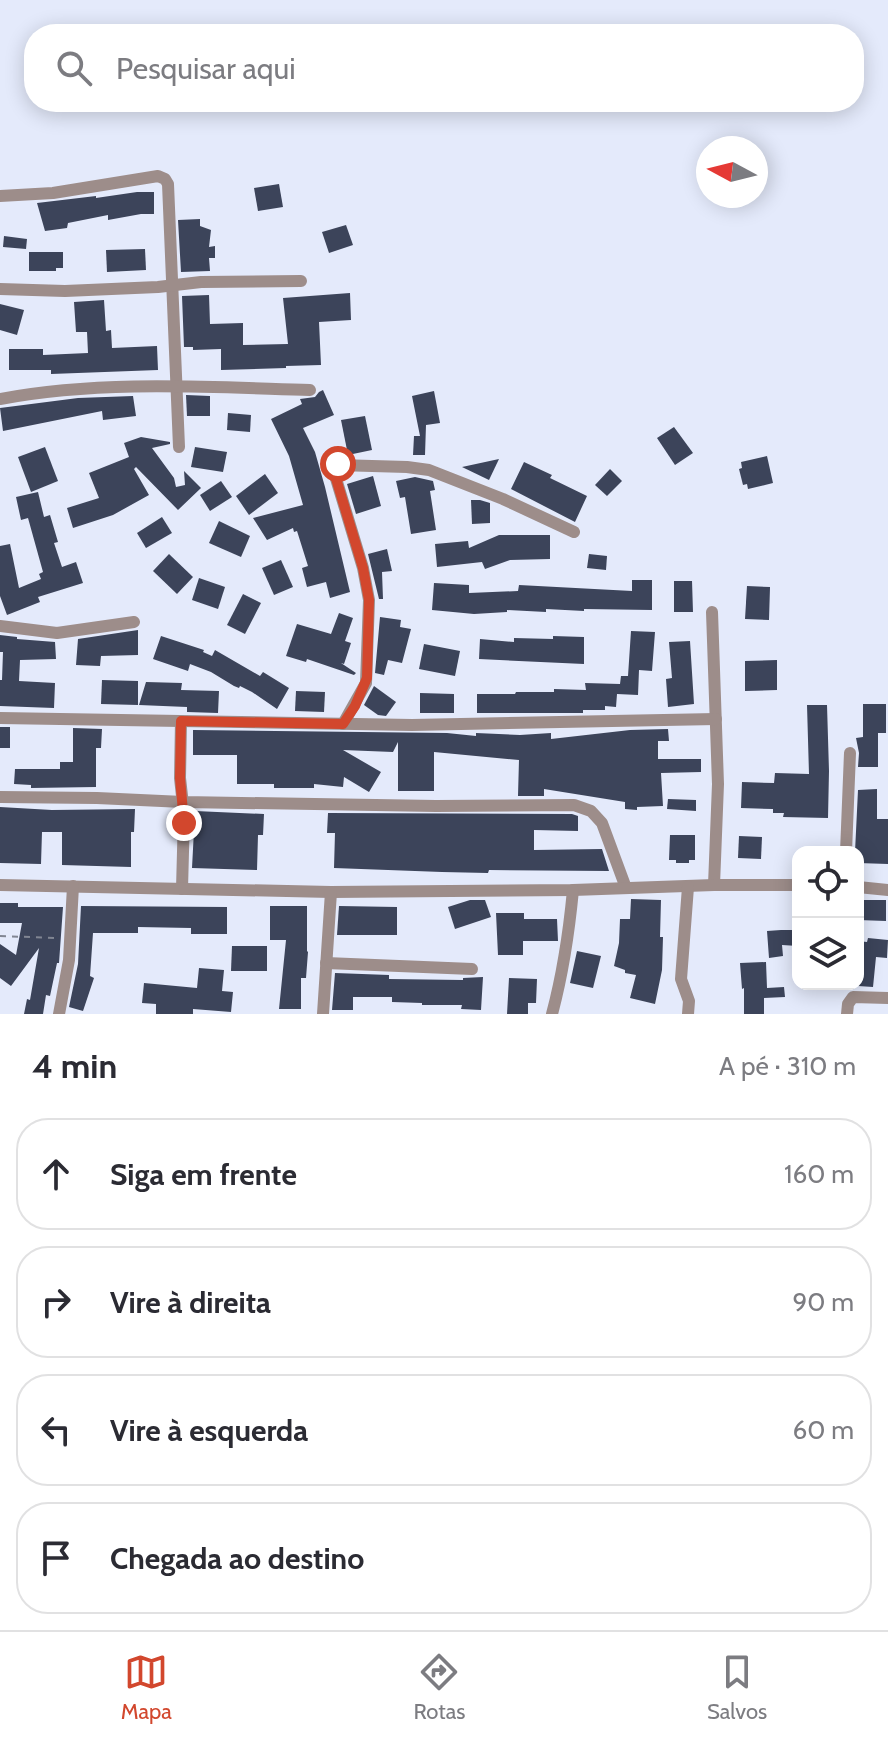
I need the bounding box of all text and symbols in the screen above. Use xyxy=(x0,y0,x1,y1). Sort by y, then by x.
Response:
search box xyxy=(24,24,864,112)
icon: search xyxy=(52,46,96,90)
text: Pesquisar aqui xyxy=(116,50,296,87)
north arrow xyxy=(696,136,768,208)
route start xyxy=(320,446,356,482)
route end xyxy=(166,805,202,841)
map controls xyxy=(792,846,864,990)
button: locate xyxy=(792,846,864,918)
button: layers xyxy=(792,918,864,990)
text: 4 min xyxy=(32,1045,117,1087)
text: A pé · 310 m xyxy=(719,1050,856,1082)
icon: ahead xyxy=(34,1152,78,1196)
text: Siga em frente xyxy=(110,1156,297,1193)
text: 160 m xyxy=(784,1158,854,1190)
icon: right xyxy=(34,1280,78,1324)
text: Vire à direita xyxy=(110,1284,271,1321)
text: 90 m xyxy=(792,1286,854,1318)
icon: left xyxy=(34,1408,78,1452)
text: Vire à esquerda xyxy=(110,1412,308,1449)
text: 60 m xyxy=(792,1414,854,1446)
icon: arrive xyxy=(34,1536,78,1580)
text: Chegada ao destino xyxy=(110,1540,364,1577)
tab: Mapa xyxy=(121,1650,172,1725)
tab: Rotas xyxy=(413,1650,465,1725)
tab: Salvos xyxy=(707,1650,767,1725)

